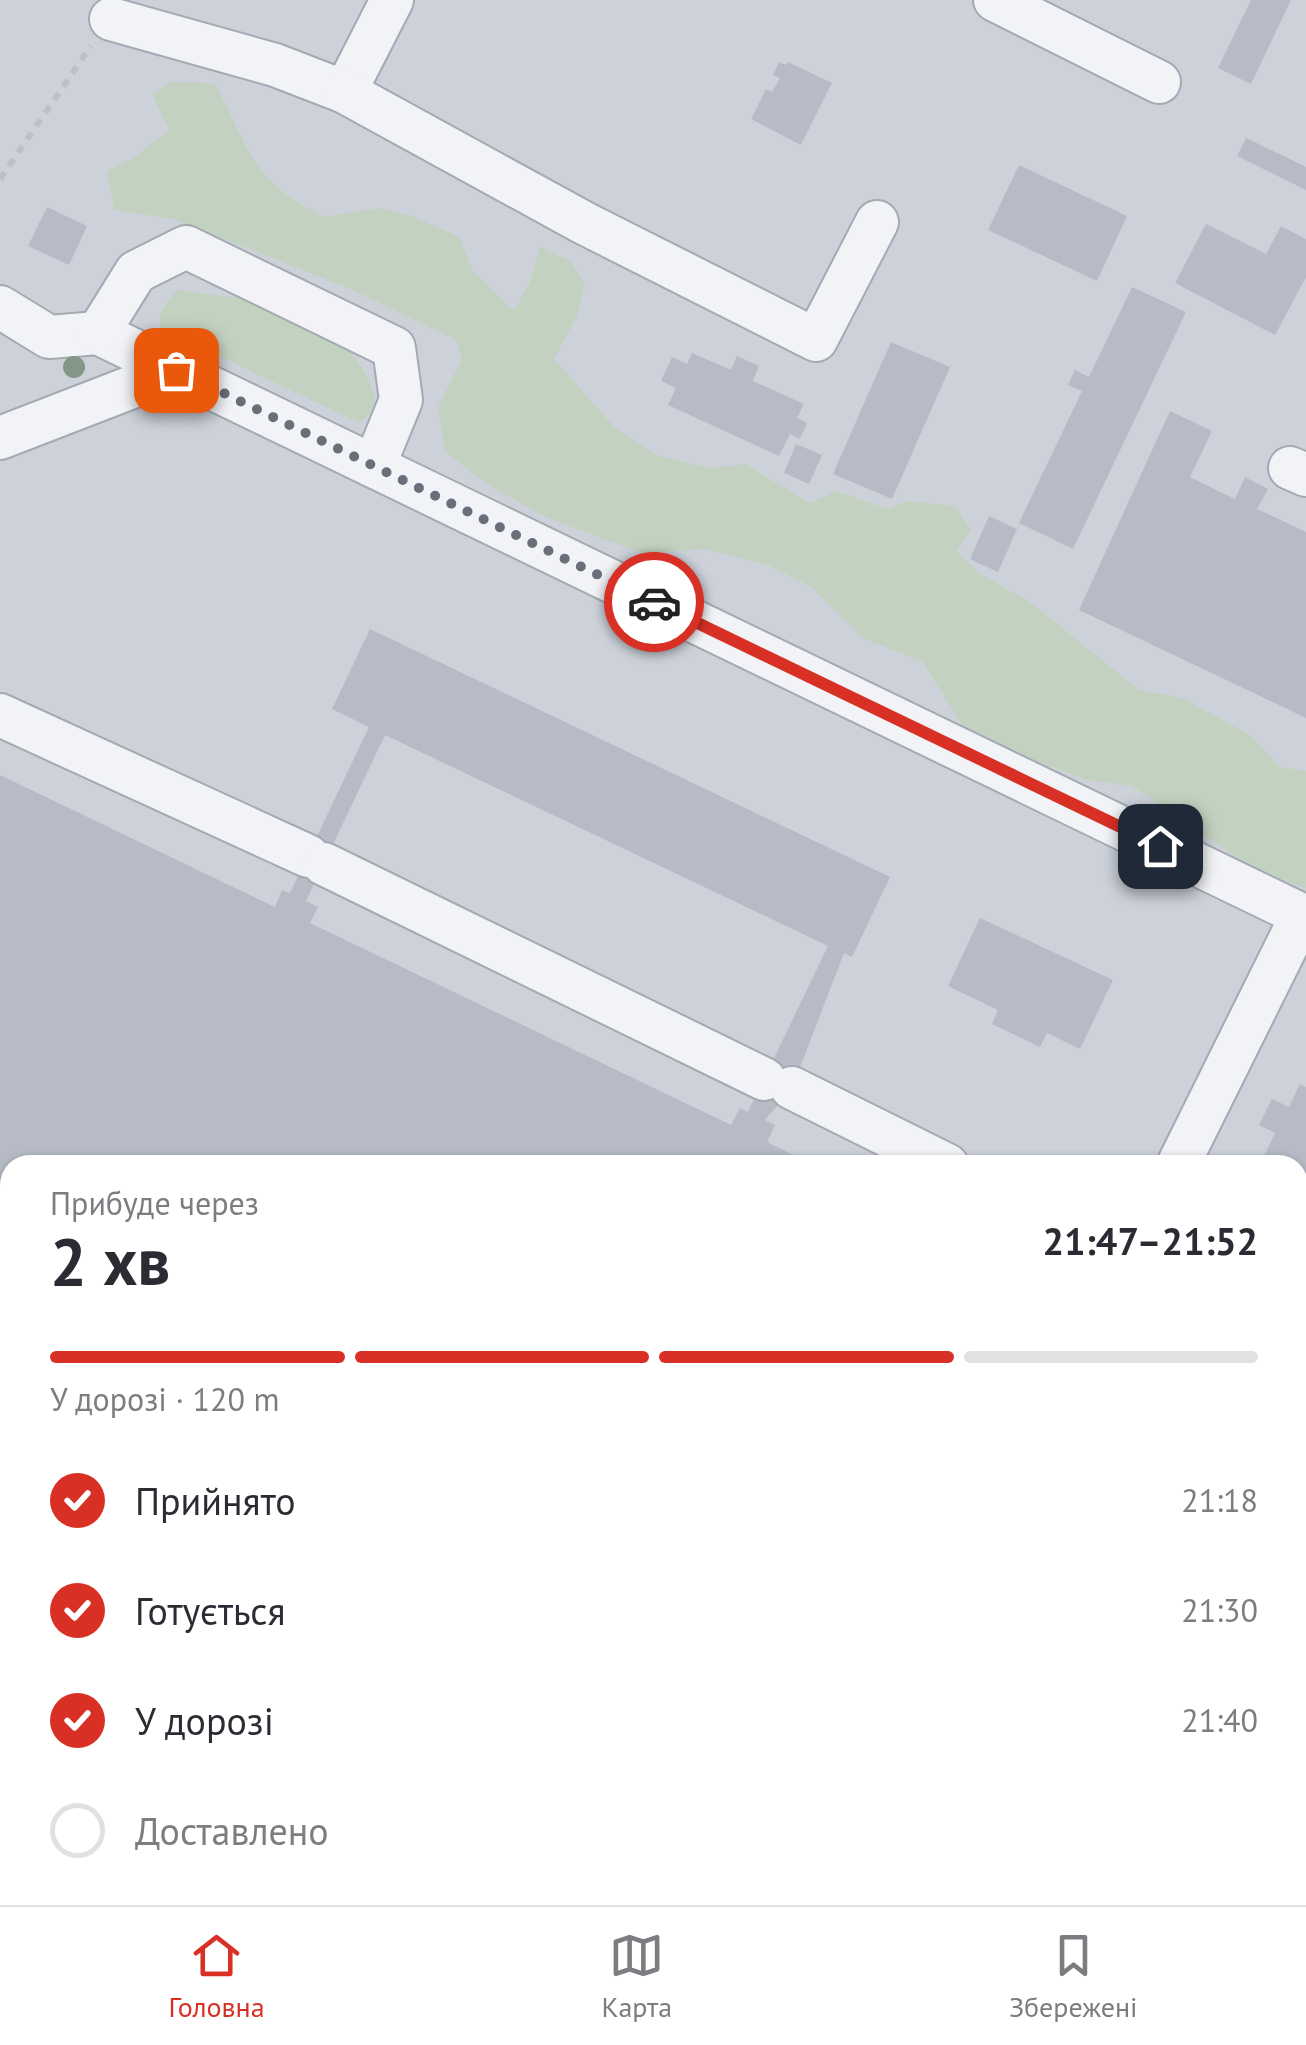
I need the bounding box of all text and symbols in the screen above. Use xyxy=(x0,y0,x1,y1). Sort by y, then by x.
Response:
pin xyxy=(134,328,219,413)
icon: bag xyxy=(149,343,204,398)
courier xyxy=(604,552,704,652)
icon: car xyxy=(627,575,682,630)
pin xyxy=(1118,804,1203,889)
icon: home xyxy=(1133,819,1188,874)
text: Прибуде через xyxy=(50,1182,259,1224)
text: 21:47–21:52 xyxy=(1043,1216,1258,1265)
text: 2 хв xyxy=(50,1219,170,1303)
text: У дорозі · 120 m xyxy=(50,1378,279,1420)
icon: check xyxy=(50,1473,105,1528)
text: Прийнято xyxy=(135,1476,296,1525)
text: 21:18 xyxy=(1181,1479,1258,1521)
icon: check xyxy=(50,1583,105,1638)
text: Готується xyxy=(135,1586,285,1635)
text: 21:30 xyxy=(1181,1589,1258,1631)
icon: check xyxy=(50,1693,105,1748)
text: У дорозі xyxy=(135,1696,274,1745)
text: 21:40 xyxy=(1181,1699,1258,1741)
text: Доставлено xyxy=(135,1806,329,1855)
tab: Головна xyxy=(168,1928,265,2025)
tab: Карта xyxy=(601,1928,672,2025)
tab: Збережені xyxy=(1009,1928,1138,2025)

